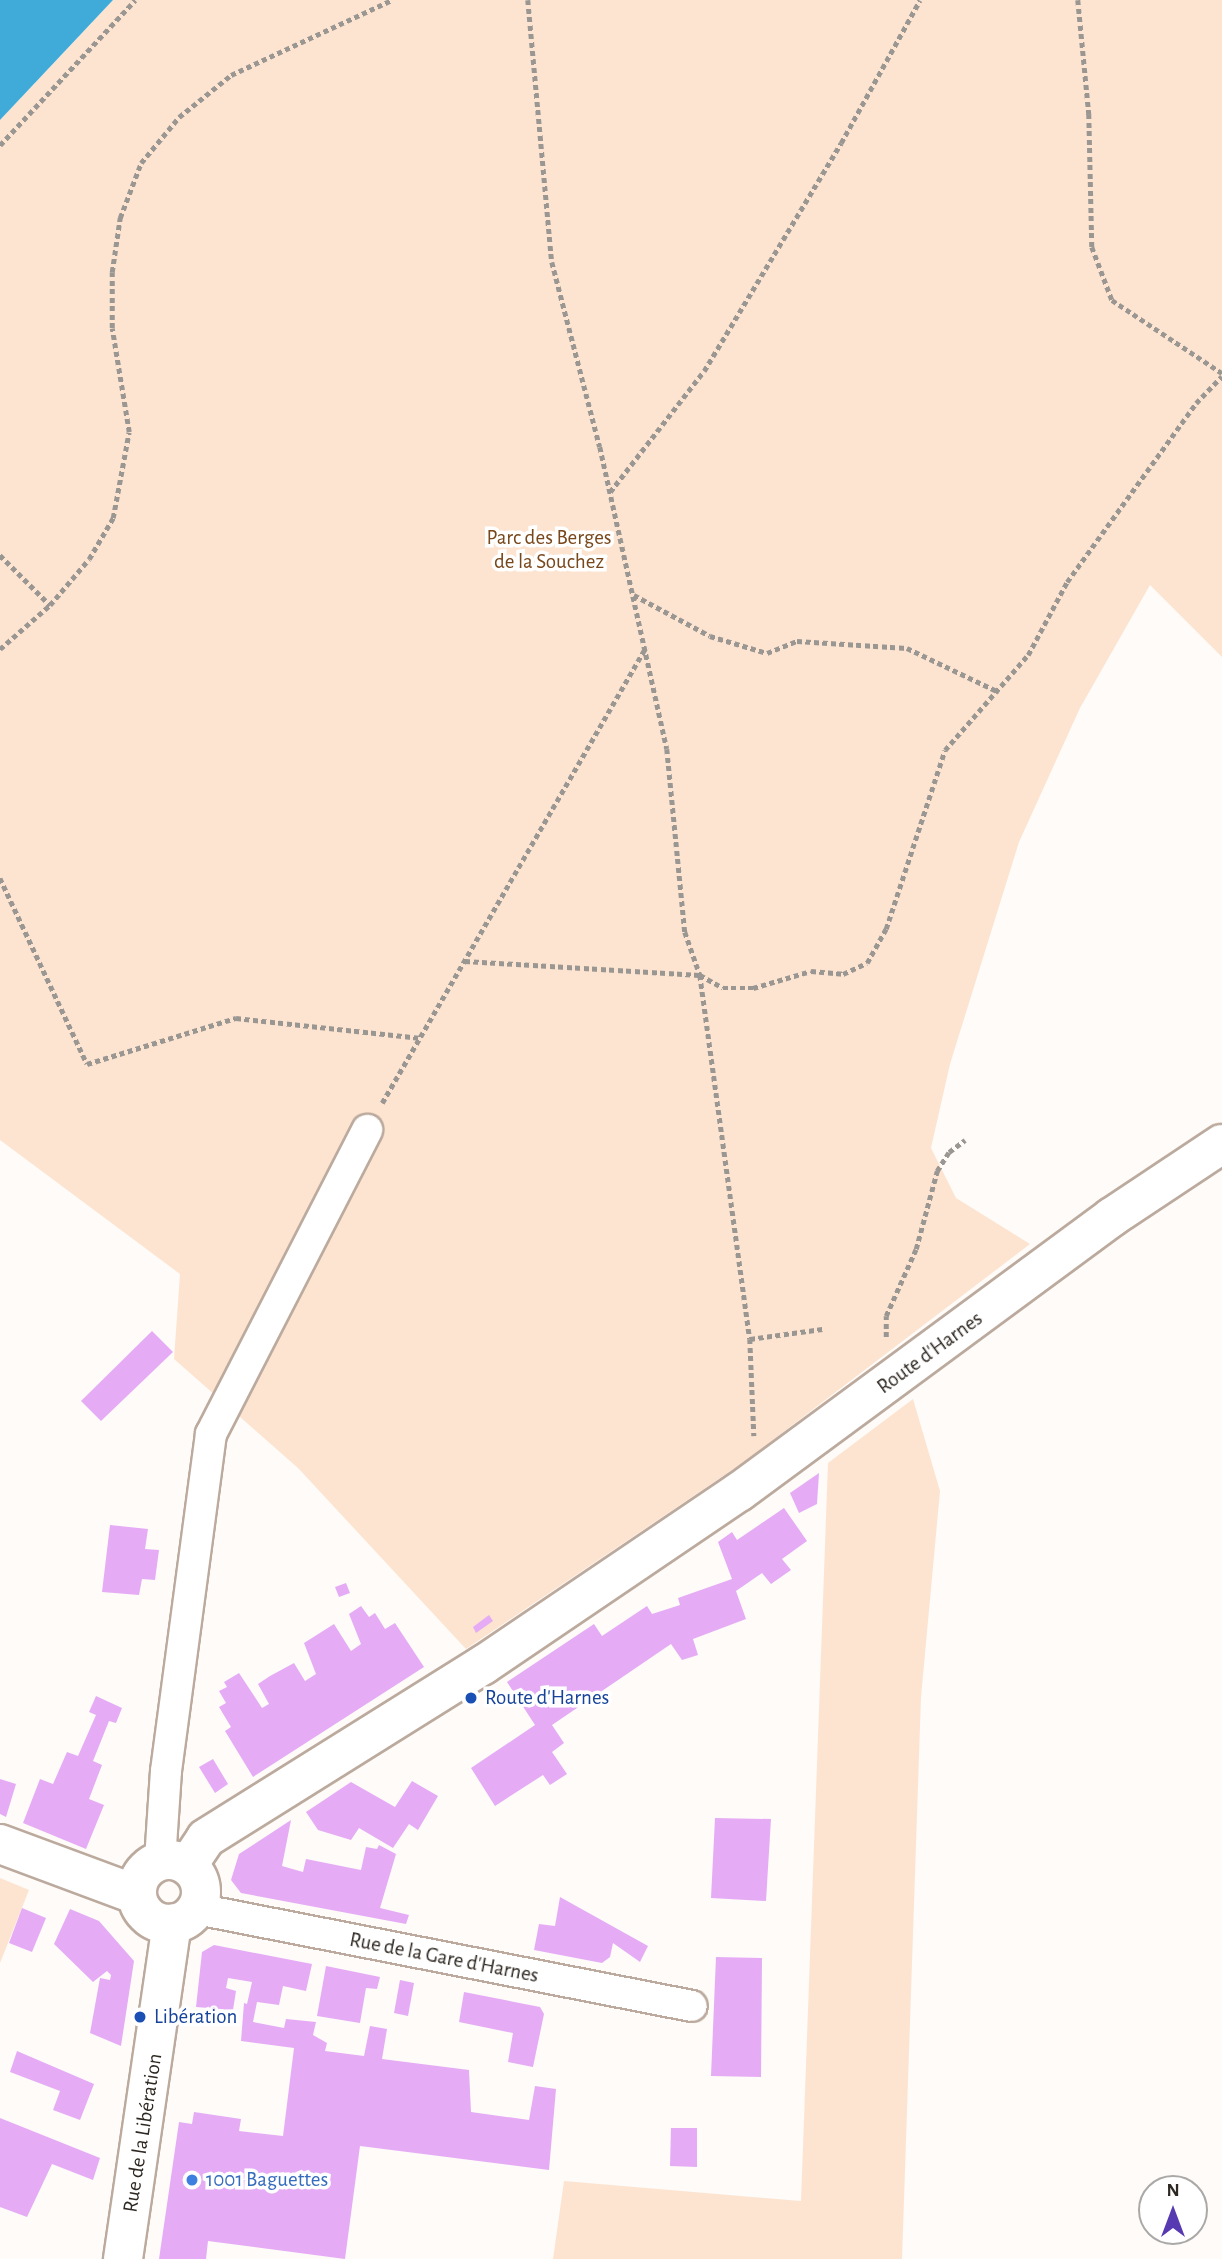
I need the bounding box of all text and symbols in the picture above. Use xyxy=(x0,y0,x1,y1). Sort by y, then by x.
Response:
park label: Parc des Berges de la Souchez xyxy=(486,525,612,575)
street label: Route d'Harnes xyxy=(872,1306,988,1400)
place label: Route d'Harnes xyxy=(485,1685,609,1711)
marker: Route d'Harnes xyxy=(463,1690,479,1706)
street label: Rue de la Gare d'Harnes xyxy=(347,1927,541,1989)
place label: Libération xyxy=(154,2004,237,2030)
marker: Libération xyxy=(132,2009,148,2025)
street label: Rue de la Libération xyxy=(118,2052,168,2214)
place label: 1001 Baguettes xyxy=(206,2167,328,2193)
marker: 1001 Baguettes xyxy=(184,2172,200,2188)
north arrow xyxy=(1138,2175,1208,2245)
text: N xyxy=(1166,2181,1180,2200)

